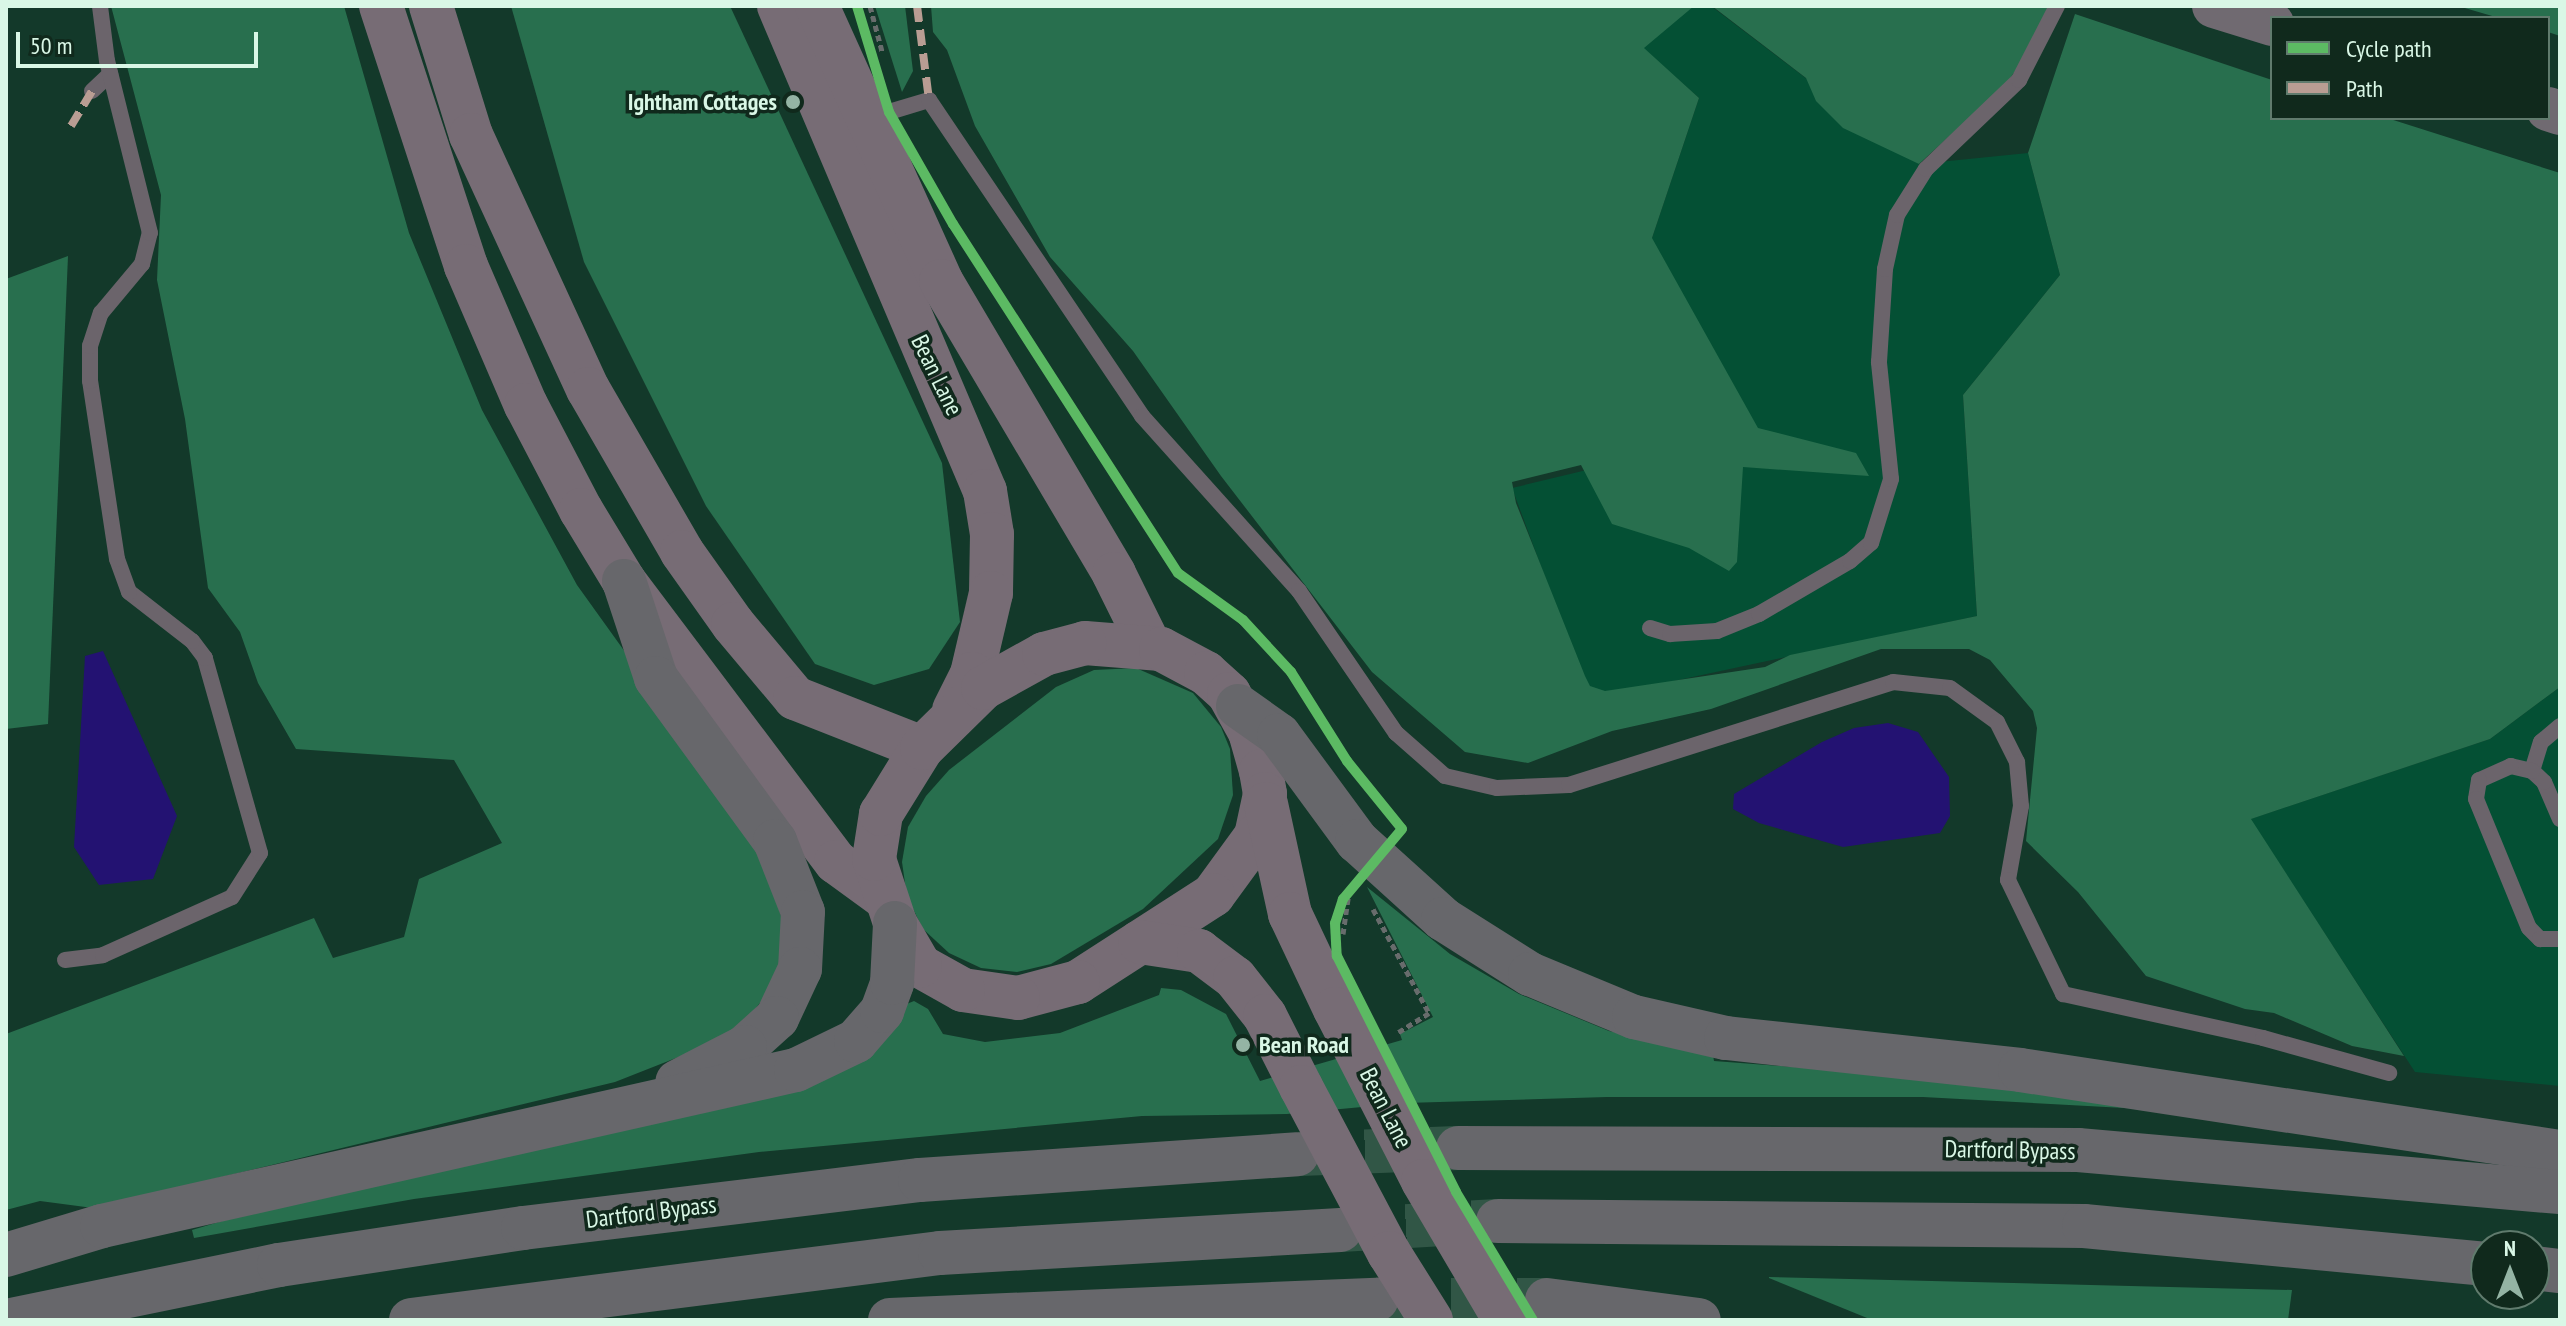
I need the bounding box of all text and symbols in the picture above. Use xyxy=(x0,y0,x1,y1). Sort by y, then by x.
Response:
scale bar xyxy=(20,16,262,66)
legend xyxy=(2270,16,2550,120)
text: 50 m xyxy=(30,30,72,61)
text: Cycle path xyxy=(2346,33,2432,64)
text: Path xyxy=(2346,73,2383,104)
place label: Ightham Cottages xyxy=(627,88,777,116)
marker: Ightham Cottages xyxy=(784,93,802,111)
street label: Bean Lane xyxy=(905,330,969,420)
place label: Bean Road xyxy=(1259,1031,1349,1059)
marker: Bean Road xyxy=(1234,1036,1252,1054)
street label: Bean Lane xyxy=(1354,1063,1418,1153)
street label: Dartford Bypass xyxy=(1944,1134,2076,1166)
street label: Dartford Bypass xyxy=(584,1190,718,1234)
north arrow xyxy=(2470,1230,2550,1310)
text: N xyxy=(2504,1234,2516,1262)

